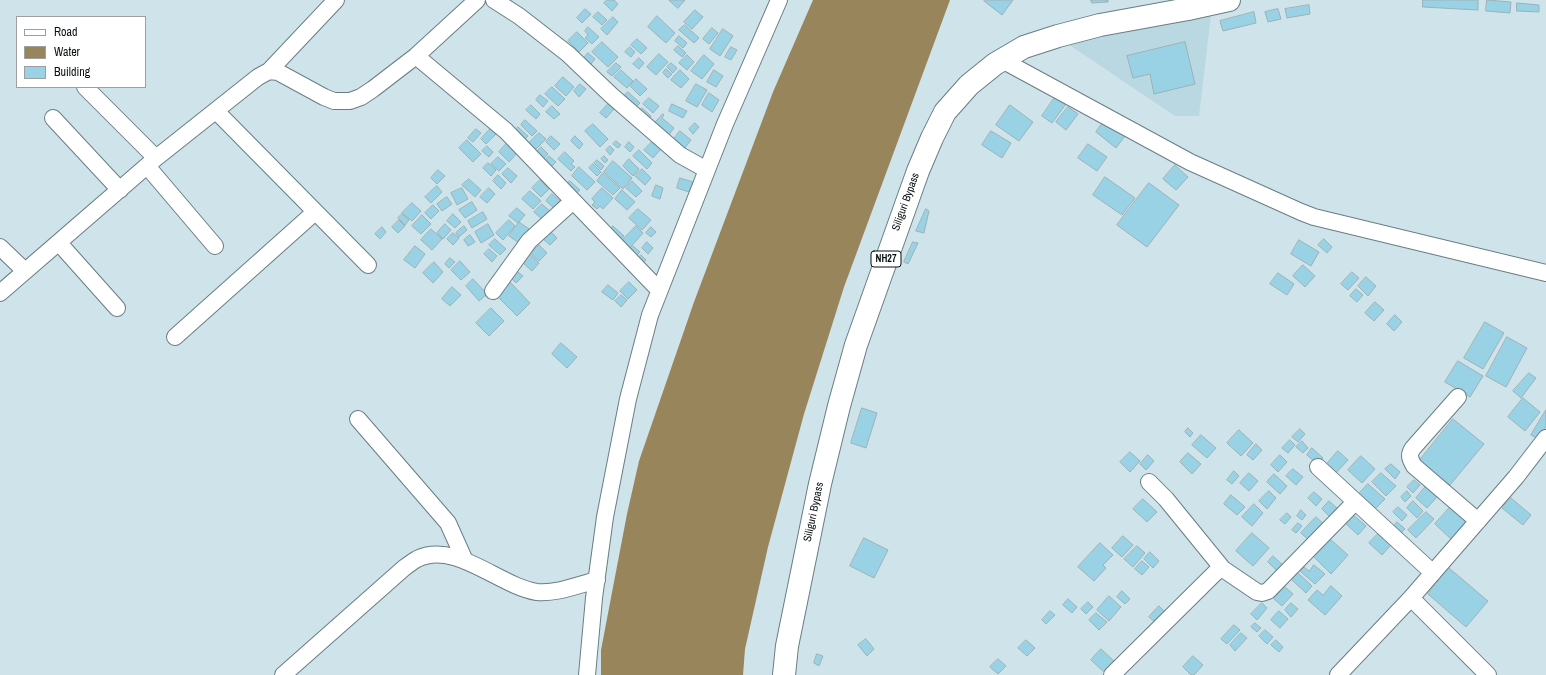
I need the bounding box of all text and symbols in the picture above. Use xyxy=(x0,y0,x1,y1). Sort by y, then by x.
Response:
legend xyxy=(16,16,146,88)
text: Road xyxy=(54,24,78,40)
text: Water xyxy=(54,44,80,60)
text: Building xyxy=(54,64,90,80)
street label: Siliguri Bypass xyxy=(889,171,923,233)
road number: NH27 xyxy=(871,251,901,267)
street label: Siliguri Bypass xyxy=(801,481,827,543)

